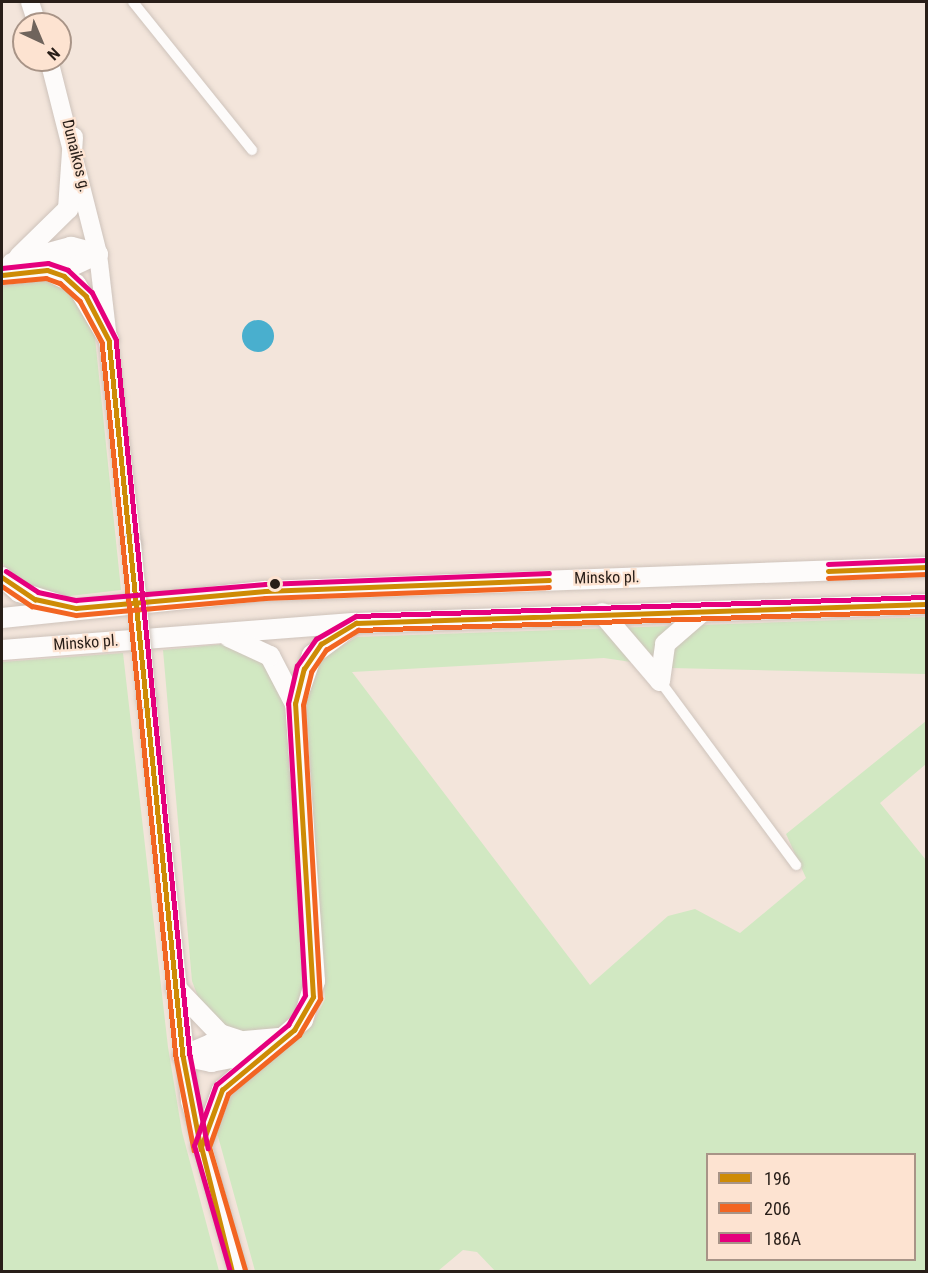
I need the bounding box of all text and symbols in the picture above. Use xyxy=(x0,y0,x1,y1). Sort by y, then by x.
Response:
north arrow xyxy=(12,12,72,72)
text: N xyxy=(43,44,64,64)
street label: Dunaikos g. xyxy=(58,118,94,194)
street label: Minsko pl. xyxy=(574,568,640,588)
unlabelled marker xyxy=(269,578,281,590)
street label: Minsko pl. xyxy=(53,631,119,655)
legend xyxy=(706,1153,916,1261)
text: 196 xyxy=(764,1168,791,1189)
text: 206 xyxy=(764,1198,791,1219)
text: 186A xyxy=(764,1228,801,1249)

